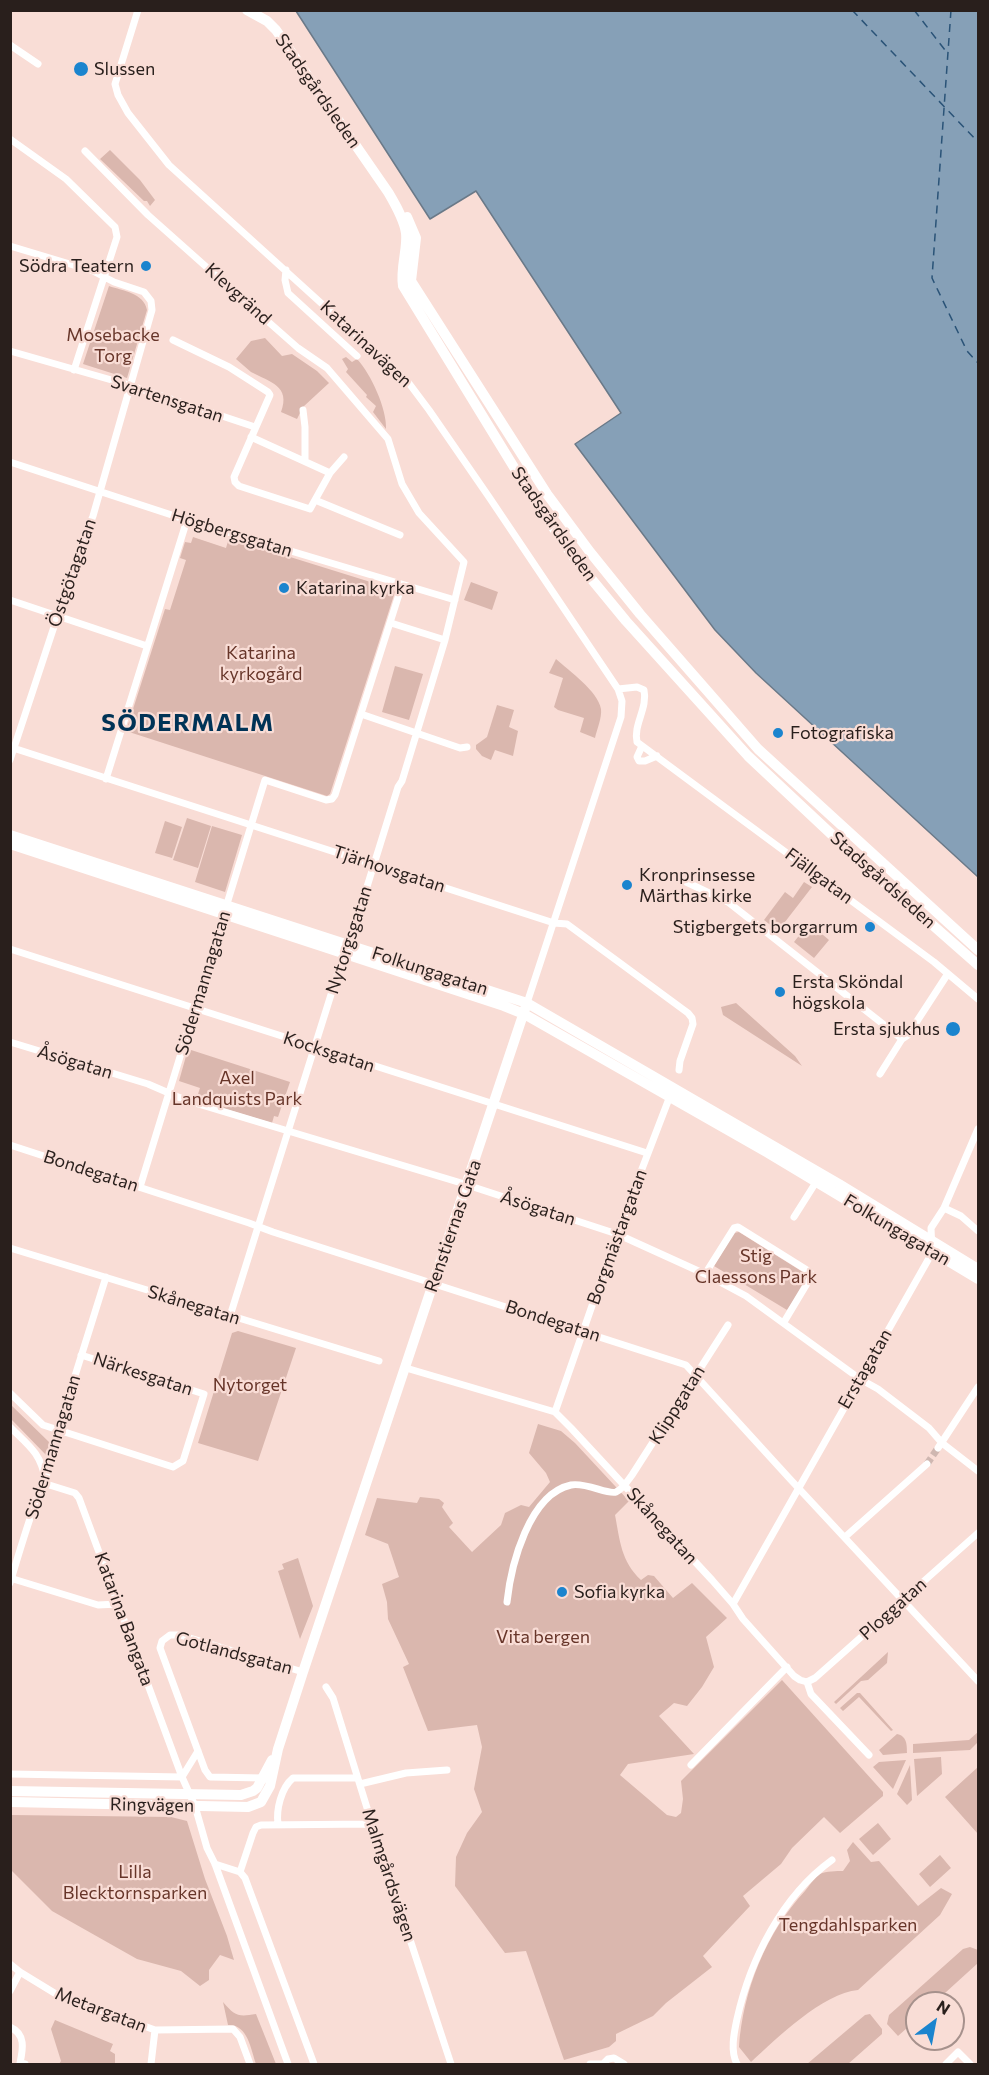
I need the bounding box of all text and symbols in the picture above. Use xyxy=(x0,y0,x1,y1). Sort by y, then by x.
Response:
street label: Stadsgårdsleden xyxy=(271,30,365,152)
place label: Slussen xyxy=(94,58,155,80)
marker: Slussen xyxy=(72,60,90,78)
place label: Södra Teatern xyxy=(19,255,134,277)
marker: Södra Teatern xyxy=(139,259,153,273)
street label: Klevgränd xyxy=(200,259,276,329)
street label: Katarinavägen xyxy=(316,296,416,392)
park label: Mosebacke Torg xyxy=(66,324,160,366)
street label: Svartensgatan xyxy=(108,371,226,427)
street label: Stadsgårdsleden xyxy=(507,463,601,585)
street label: Högbergsgatan xyxy=(169,504,295,562)
street label: Östgötagatan xyxy=(43,516,101,630)
place label: Katarina kyrka xyxy=(296,577,415,599)
marker: Katarina kyrka xyxy=(277,581,291,595)
park label: Katarina kyrkogård xyxy=(220,642,302,684)
district label: SÖDERMALM xyxy=(101,709,275,737)
place label: Fotografiska xyxy=(790,722,894,744)
marker: Fotografiska xyxy=(771,726,785,740)
street label: Stadsgårdsleden xyxy=(826,827,940,933)
street label: Tjärhovsgatan xyxy=(330,841,448,897)
street label: Fjällgatan xyxy=(781,843,857,909)
place label: Kronprinsesse Märthas kirke xyxy=(639,864,755,906)
marker: Kronprinsesse Märthas kirke xyxy=(620,878,634,892)
street label: Nytorgsgatan xyxy=(321,883,377,997)
street label: Södermannagatan xyxy=(171,908,235,1058)
place label: Stigbergets borgarrum xyxy=(673,916,858,938)
marker: Stigbergets borgarrum xyxy=(863,920,877,934)
street label: Folkungagatan xyxy=(369,942,491,1000)
place label: Ersta Sköndal högskola xyxy=(792,971,903,1014)
marker: Ersta Sköndal högskola xyxy=(773,985,787,999)
place label: Ersta sjukhus xyxy=(833,1018,940,1040)
marker: Ersta sjukhus xyxy=(944,1020,962,1038)
street label: Kocksgatan xyxy=(280,1027,378,1077)
street label: Åsögatan xyxy=(35,1040,115,1084)
park label: Axel Landquists Park xyxy=(172,1067,302,1110)
street label: Bondegatan xyxy=(41,1145,141,1197)
street label: Renstiernas Gata xyxy=(420,1157,486,1295)
street label: Borgmästargatan xyxy=(582,1166,652,1308)
street label: Åsögatan xyxy=(498,1186,578,1230)
street label: Folkungagatan xyxy=(840,1190,954,1270)
park label: Stig Claessons Park xyxy=(695,1245,817,1288)
street label: Skånegatan xyxy=(145,1281,243,1329)
street label: Bondegatan xyxy=(503,1295,603,1347)
street label: Erstagatan xyxy=(833,1325,897,1413)
street label: Närkesgatan xyxy=(91,1348,195,1400)
street label: Klippgatan xyxy=(644,1362,710,1448)
street label: Södermannagatan xyxy=(21,1372,85,1522)
park label: Nytorget xyxy=(213,1374,287,1396)
street label: Skånegatan xyxy=(622,1483,702,1569)
street label: Katarina Bangata xyxy=(90,1549,158,1689)
street label: Ploggatan xyxy=(855,1573,931,1645)
place label: Sofia kyrka xyxy=(574,1581,665,1603)
marker: Sofia kyrka xyxy=(555,1585,569,1599)
park label: Vita bergen xyxy=(496,1626,590,1648)
street label: Gotlandsgatan xyxy=(173,1627,295,1679)
street label: Ringvägen xyxy=(110,1793,194,1817)
street label: Malmgårdsvägen xyxy=(357,1806,421,1944)
park label: Lilla Blecktornsparken xyxy=(63,1861,207,1904)
park label: Tengdahlsparken xyxy=(779,1914,917,1936)
street label: Metargatan xyxy=(52,1983,150,2037)
north arrow xyxy=(905,1991,965,2051)
text: N xyxy=(934,1996,954,2018)

